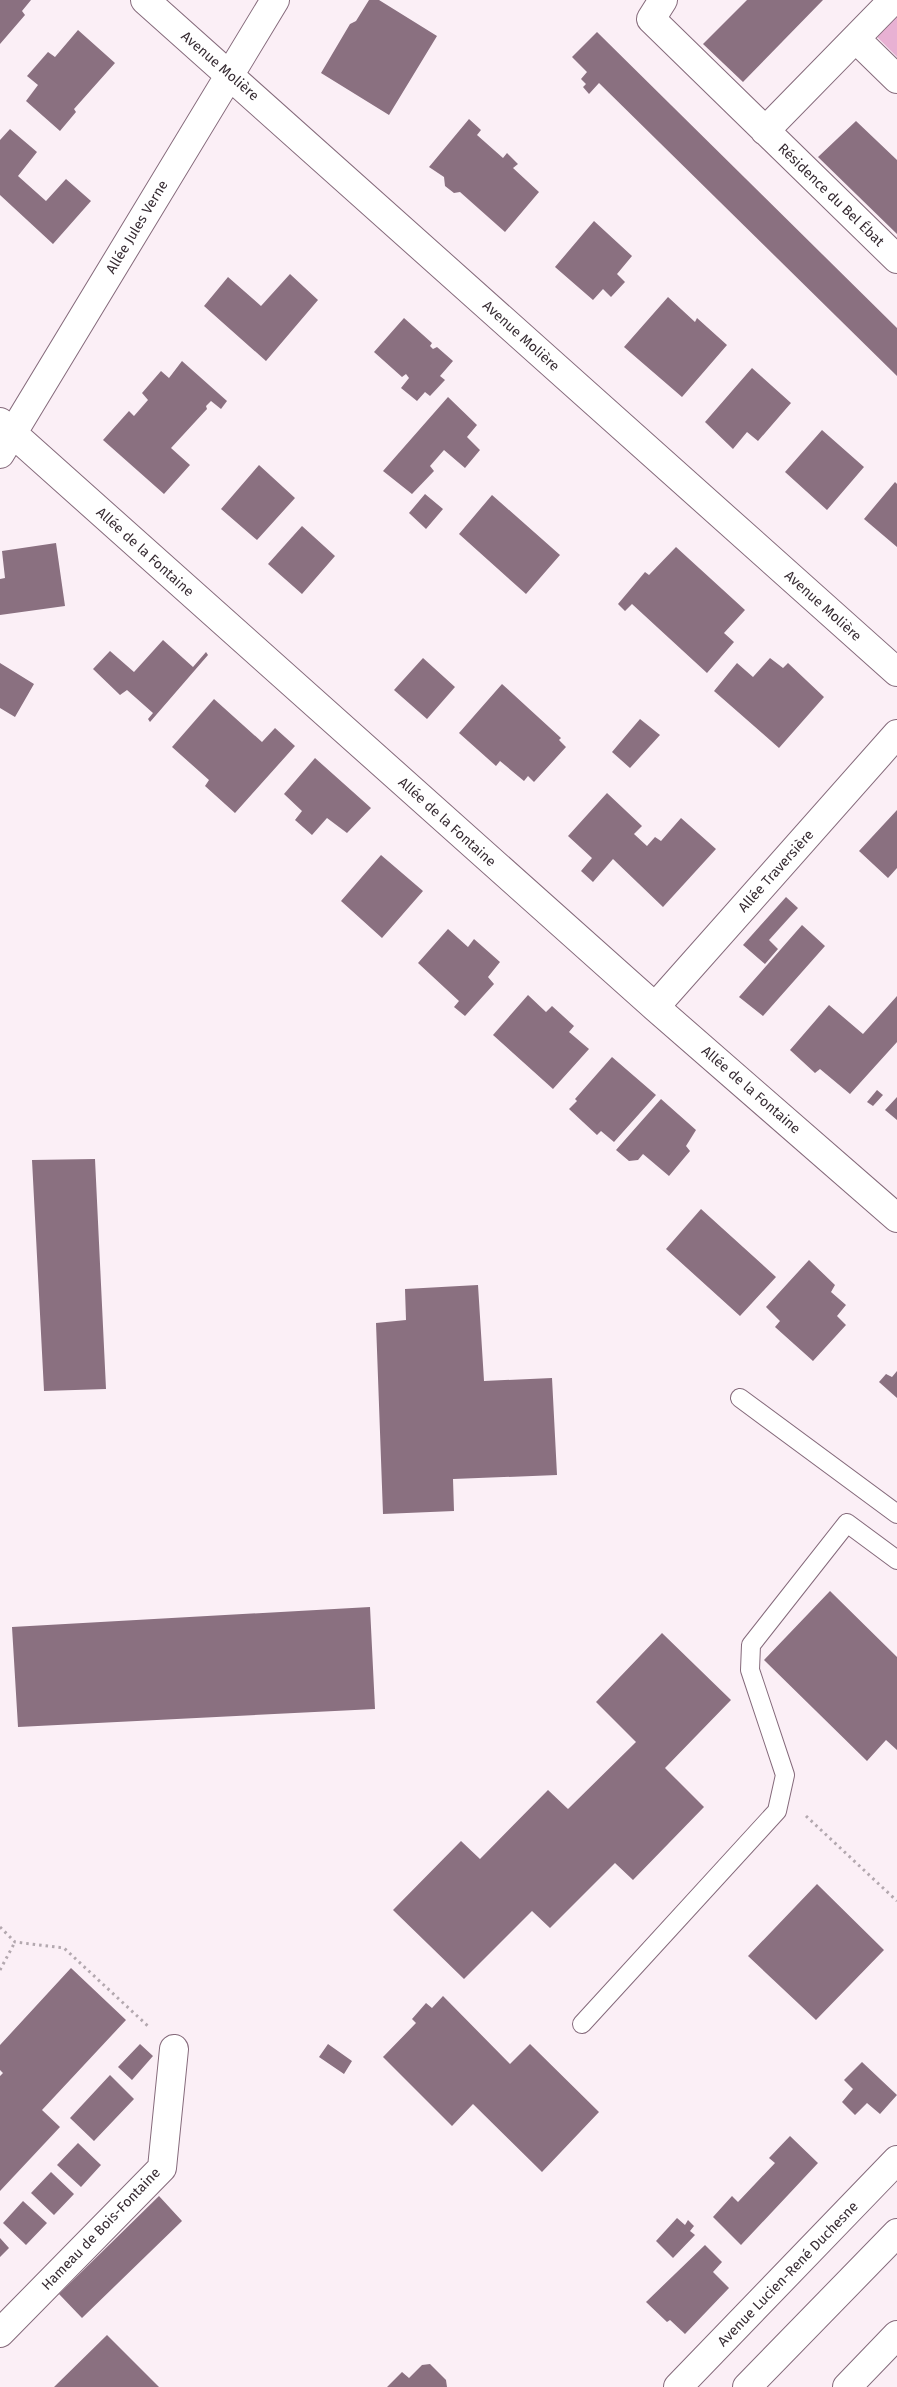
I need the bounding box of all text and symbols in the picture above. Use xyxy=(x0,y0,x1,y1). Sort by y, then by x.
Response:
street label: Avenue Molière xyxy=(178,28,262,104)
street label: Résidence du Bel Ébat xyxy=(774,139,889,251)
street label: Allée Jules Verne xyxy=(102,177,172,277)
street label: Avenue Molière xyxy=(479,297,563,375)
street label: Allée de la Fontaine xyxy=(93,504,197,600)
street label: Avenue Molière xyxy=(781,567,865,645)
street label: Allée de la Fontaine xyxy=(395,774,499,870)
street label: Allée Traversière xyxy=(735,826,817,916)
street label: Allée de la Fontaine xyxy=(698,1042,804,1138)
street label: Hameau de Bois-Fontaine xyxy=(38,2164,164,2294)
street label: Avenue Lucien-René Duchesne xyxy=(714,2198,862,2350)

